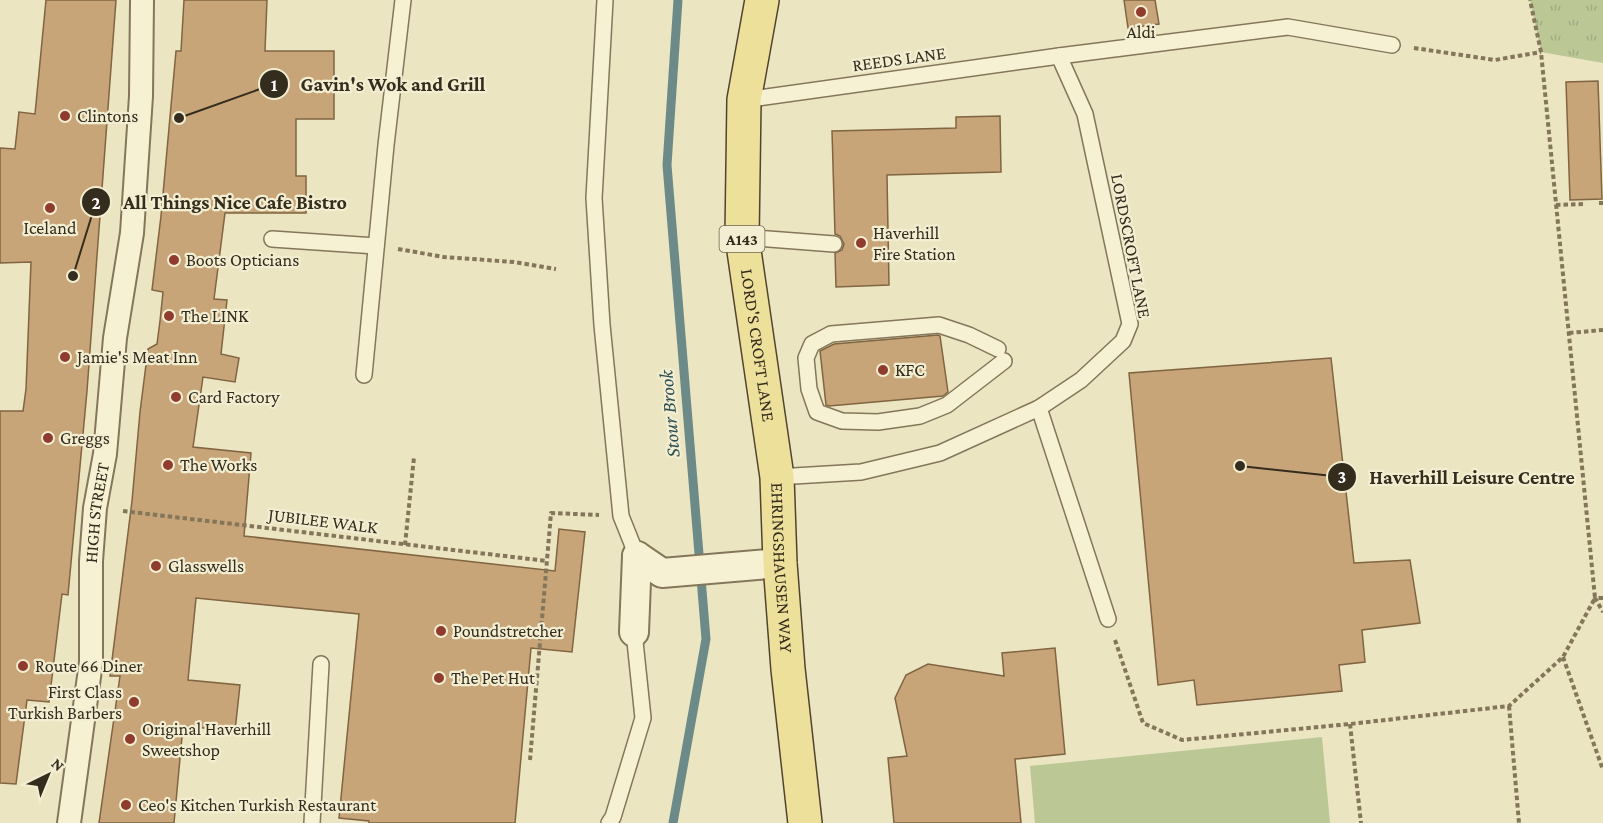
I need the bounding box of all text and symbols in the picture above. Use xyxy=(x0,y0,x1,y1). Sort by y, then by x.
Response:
marker: Aldi xyxy=(1134,5,1148,19)
place label: Aldi xyxy=(1126,22,1156,42)
street label: REEDS LANE xyxy=(851,43,947,75)
callout: Gavin's Wok and Grill xyxy=(259,65,497,103)
text: Gavin's Wok and Grill xyxy=(301,73,486,95)
text: 1 xyxy=(271,75,278,95)
place label: Clintons xyxy=(77,106,138,126)
marker: Clintons xyxy=(58,109,72,123)
street label: LORDSCROFT LANE xyxy=(1107,172,1155,320)
callout: All Things Nice Cafe Bistro xyxy=(81,183,359,221)
text: All Things Nice Cafe Bistro xyxy=(122,191,347,213)
text: 2 xyxy=(91,193,101,213)
marker: Iceland xyxy=(43,201,57,215)
place label: Iceland xyxy=(24,218,77,238)
place label: Haverhill Fire Station xyxy=(873,223,956,264)
road number: A143 xyxy=(720,226,764,252)
marker: Haverhill Fire Station xyxy=(854,236,868,250)
place label: Boots Opticians xyxy=(186,250,299,270)
marker: Boots Opticians xyxy=(167,253,181,267)
street label: LORD'S CROFT LANE xyxy=(737,267,779,423)
place label: The LINK xyxy=(181,306,249,326)
marker: The LINK xyxy=(162,309,176,323)
place label: Jamie's Meat Inn xyxy=(75,347,198,367)
marker: Jamie's Meat Inn xyxy=(58,350,72,364)
place label: KFC xyxy=(895,360,925,380)
marker: KFC xyxy=(876,363,890,377)
water label: Stour Brook xyxy=(654,368,684,459)
place label: Card Factory xyxy=(188,387,280,407)
marker: Card Factory xyxy=(169,390,183,404)
place label: Greggs xyxy=(60,428,110,448)
marker: Greggs xyxy=(41,431,55,445)
place label: The Works xyxy=(180,455,257,475)
marker: The Works xyxy=(161,458,175,472)
callout: Haverhill Leisure Centre xyxy=(1327,458,1587,496)
street label: HIGH STREET xyxy=(81,461,113,564)
text: Haverhill Leisure Centre xyxy=(1369,466,1575,488)
text: 3 xyxy=(1338,467,1346,487)
street label: EHRINGSHAUSEN WAY xyxy=(767,482,797,654)
street label: JUBILEE WALK xyxy=(265,504,379,538)
place label: Glasswells xyxy=(168,556,244,576)
marker: Glasswells xyxy=(149,559,163,573)
place label: Poundstretcher xyxy=(453,621,564,641)
marker: Poundstretcher xyxy=(434,624,448,638)
place label: Route 66 Diner xyxy=(35,656,143,676)
marker: Route 66 Diner xyxy=(16,659,30,673)
place label: The Pet Hut xyxy=(451,668,536,688)
marker: The Pet Hut xyxy=(432,671,446,685)
place label: First Class Turkish Barbers xyxy=(8,682,122,723)
marker: First Class Turkish Barbers xyxy=(127,695,141,709)
place label: Original Haverhill Sweetshop xyxy=(142,719,271,760)
marker: Original Haverhill Sweetshop xyxy=(123,732,137,746)
north arrow xyxy=(18,745,78,805)
text: N xyxy=(48,754,68,774)
place label: Ceo's Kitchen Turkish Restaurant xyxy=(138,795,377,815)
marker: Ceo's Kitchen Turkish Restaurant xyxy=(119,798,133,812)

